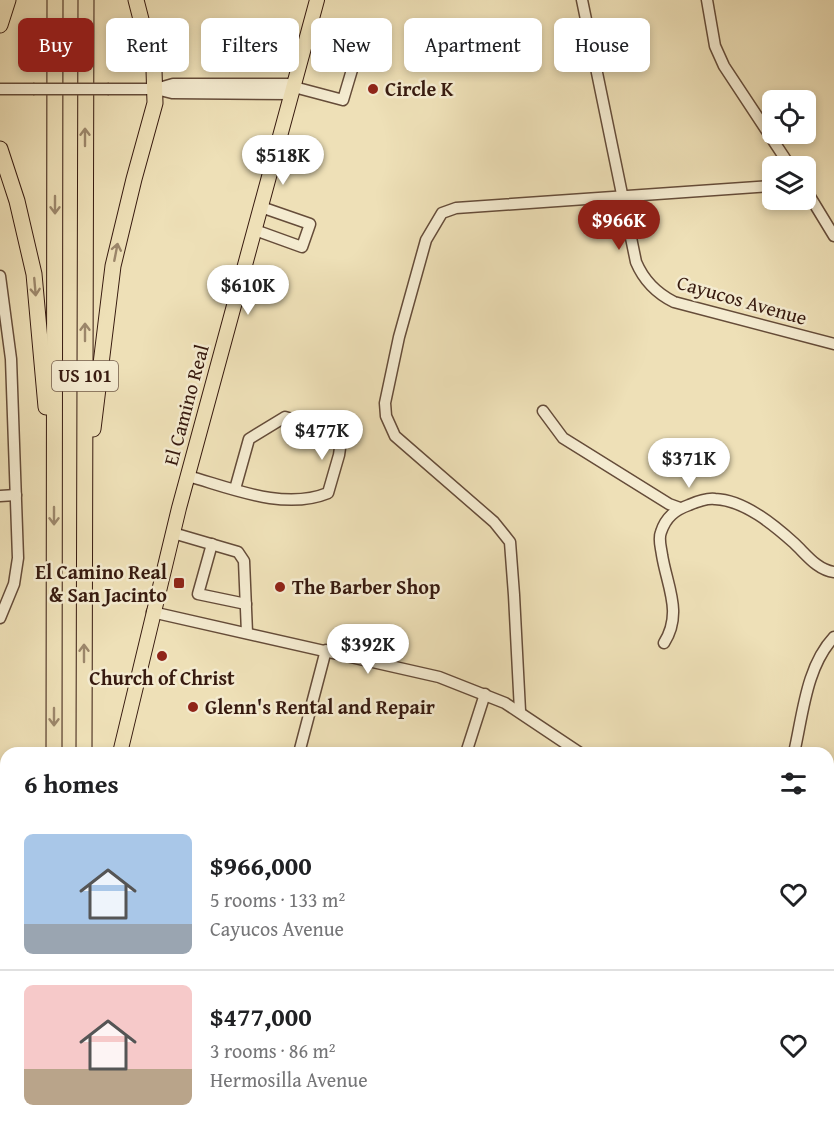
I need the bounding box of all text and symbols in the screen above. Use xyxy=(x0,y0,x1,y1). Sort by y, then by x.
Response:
chip: Buy xyxy=(18,18,94,72)
chip: Rent xyxy=(106,18,189,72)
chip: Filters xyxy=(201,18,299,72)
chip: New xyxy=(311,18,392,72)
chip: Apartment xyxy=(404,18,542,72)
chip: House xyxy=(554,18,650,72)
place label: Circle K xyxy=(385,74,454,103)
marker: Circle K xyxy=(366,82,380,96)
map controls xyxy=(762,90,816,210)
button: locate xyxy=(762,90,816,144)
one-way arrow xyxy=(79,127,91,147)
pin: $518K xyxy=(241,135,325,186)
text: $518K xyxy=(256,140,310,169)
button: layers xyxy=(762,156,816,210)
one-way arrow xyxy=(49,195,61,215)
pin: $966K xyxy=(577,200,661,251)
text: $966K xyxy=(592,205,646,234)
one-way arrow xyxy=(111,242,122,262)
pin: $610K xyxy=(206,265,290,316)
street label: Cayucos Avenue xyxy=(674,267,811,332)
text: $610K xyxy=(221,270,275,299)
one-way arrow xyxy=(30,276,41,296)
one-way arrow xyxy=(79,322,91,342)
street label: El Camino Real xyxy=(155,341,216,469)
road number: US 101 xyxy=(52,361,118,391)
pin: $477K xyxy=(280,410,364,461)
text: $477K xyxy=(295,415,349,444)
pin: $371K xyxy=(647,438,731,489)
text: $371K xyxy=(662,443,716,472)
one-way arrow xyxy=(48,506,60,526)
place label: El Camino Real & San Jacinto xyxy=(35,557,167,609)
place label: The Barber Shop xyxy=(292,572,440,601)
marker: El Camino Real & San Jacinto xyxy=(172,576,186,590)
marker: The Barber Shop xyxy=(273,580,287,594)
pin: $392K xyxy=(326,624,410,675)
text: $392K xyxy=(341,629,395,658)
one-way arrow xyxy=(78,643,90,663)
marker: Church of Christ xyxy=(155,649,169,663)
place label: Church of Christ xyxy=(89,663,235,692)
place label: Glenn's Rental and Repair xyxy=(205,692,435,721)
marker: Glenn's Rental and Repair xyxy=(186,700,200,714)
one-way arrow xyxy=(48,707,60,727)
text: 6 homes xyxy=(24,764,119,803)
icon: filters xyxy=(777,767,810,800)
text: $966,000 xyxy=(210,846,312,885)
icon: home xyxy=(72,858,144,930)
icon: heart xyxy=(777,878,810,911)
text: 5 rooms · 133 m² xyxy=(210,885,345,914)
text: Cayucos Avenue xyxy=(210,914,344,943)
text: $477,000 xyxy=(210,997,312,1036)
icon: home xyxy=(72,1009,144,1081)
icon: heart xyxy=(777,1029,810,1062)
text: 3 rooms · 86 m² xyxy=(210,1036,336,1065)
text: Hermosilla Avenue xyxy=(210,1065,368,1094)

